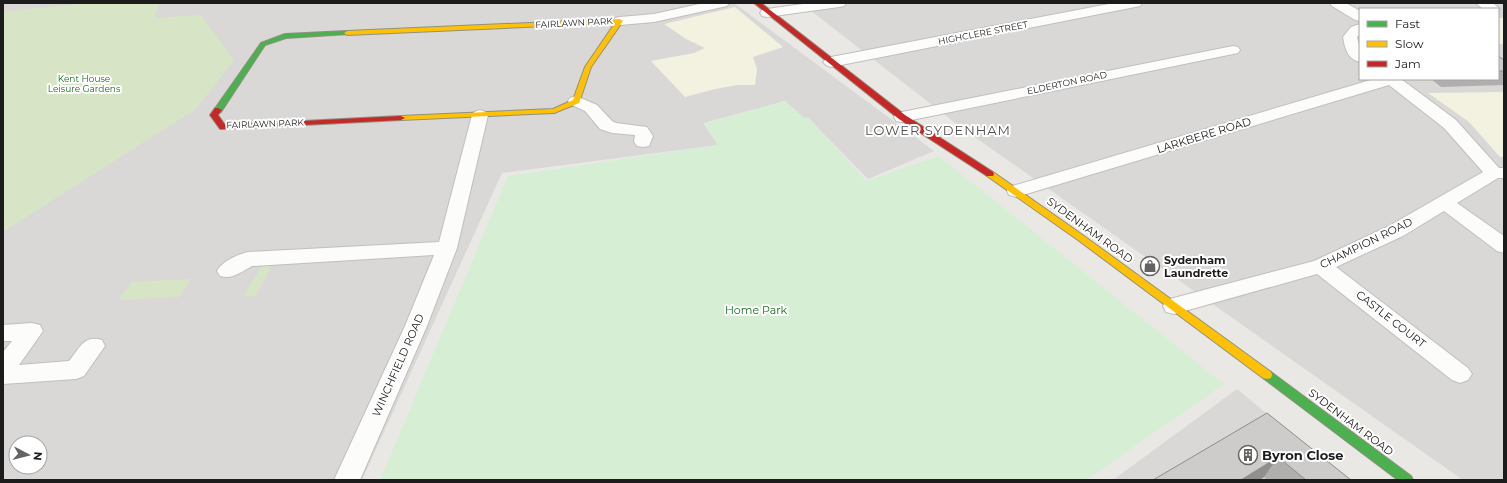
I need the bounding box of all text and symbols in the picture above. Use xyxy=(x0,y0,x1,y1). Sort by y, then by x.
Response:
legend xyxy=(1359,8,1499,80)
street label: FAIRLAWN PARK xyxy=(535,15,614,30)
text: Fast xyxy=(1395,16,1420,31)
street label: HIGHCLERE STREET xyxy=(937,18,1030,47)
text: Slow xyxy=(1395,36,1424,51)
text: Jam xyxy=(1394,56,1421,71)
street label: ELDERTON ROAD xyxy=(1026,69,1108,96)
park label: Kent House Leisure Gardens xyxy=(48,73,121,94)
street label: LARKBERE ROAD xyxy=(1155,114,1253,156)
street label: FAIRLAWN PARK xyxy=(226,117,304,130)
district label: LOWER SYDENHAM xyxy=(865,122,1011,138)
street label: SYDENHAM ROAD xyxy=(1044,194,1136,266)
street label: CHAMPION ROAD xyxy=(1317,214,1415,272)
place label: Sydenham Laundrette xyxy=(1164,253,1228,280)
shop icon: Sydenham Laundrette xyxy=(1139,255,1161,277)
street label: CASTLE COURT xyxy=(1353,287,1429,351)
park label: Home Park xyxy=(725,303,787,317)
street label: WINCHFIELD ROAD xyxy=(369,311,427,419)
street label: SYDENHAM ROAD xyxy=(1306,385,1396,459)
north arrow xyxy=(8,435,48,475)
building icon: Byron Close xyxy=(1237,444,1259,466)
place label: Byron Close xyxy=(1262,447,1343,463)
text: N xyxy=(30,451,45,461)

